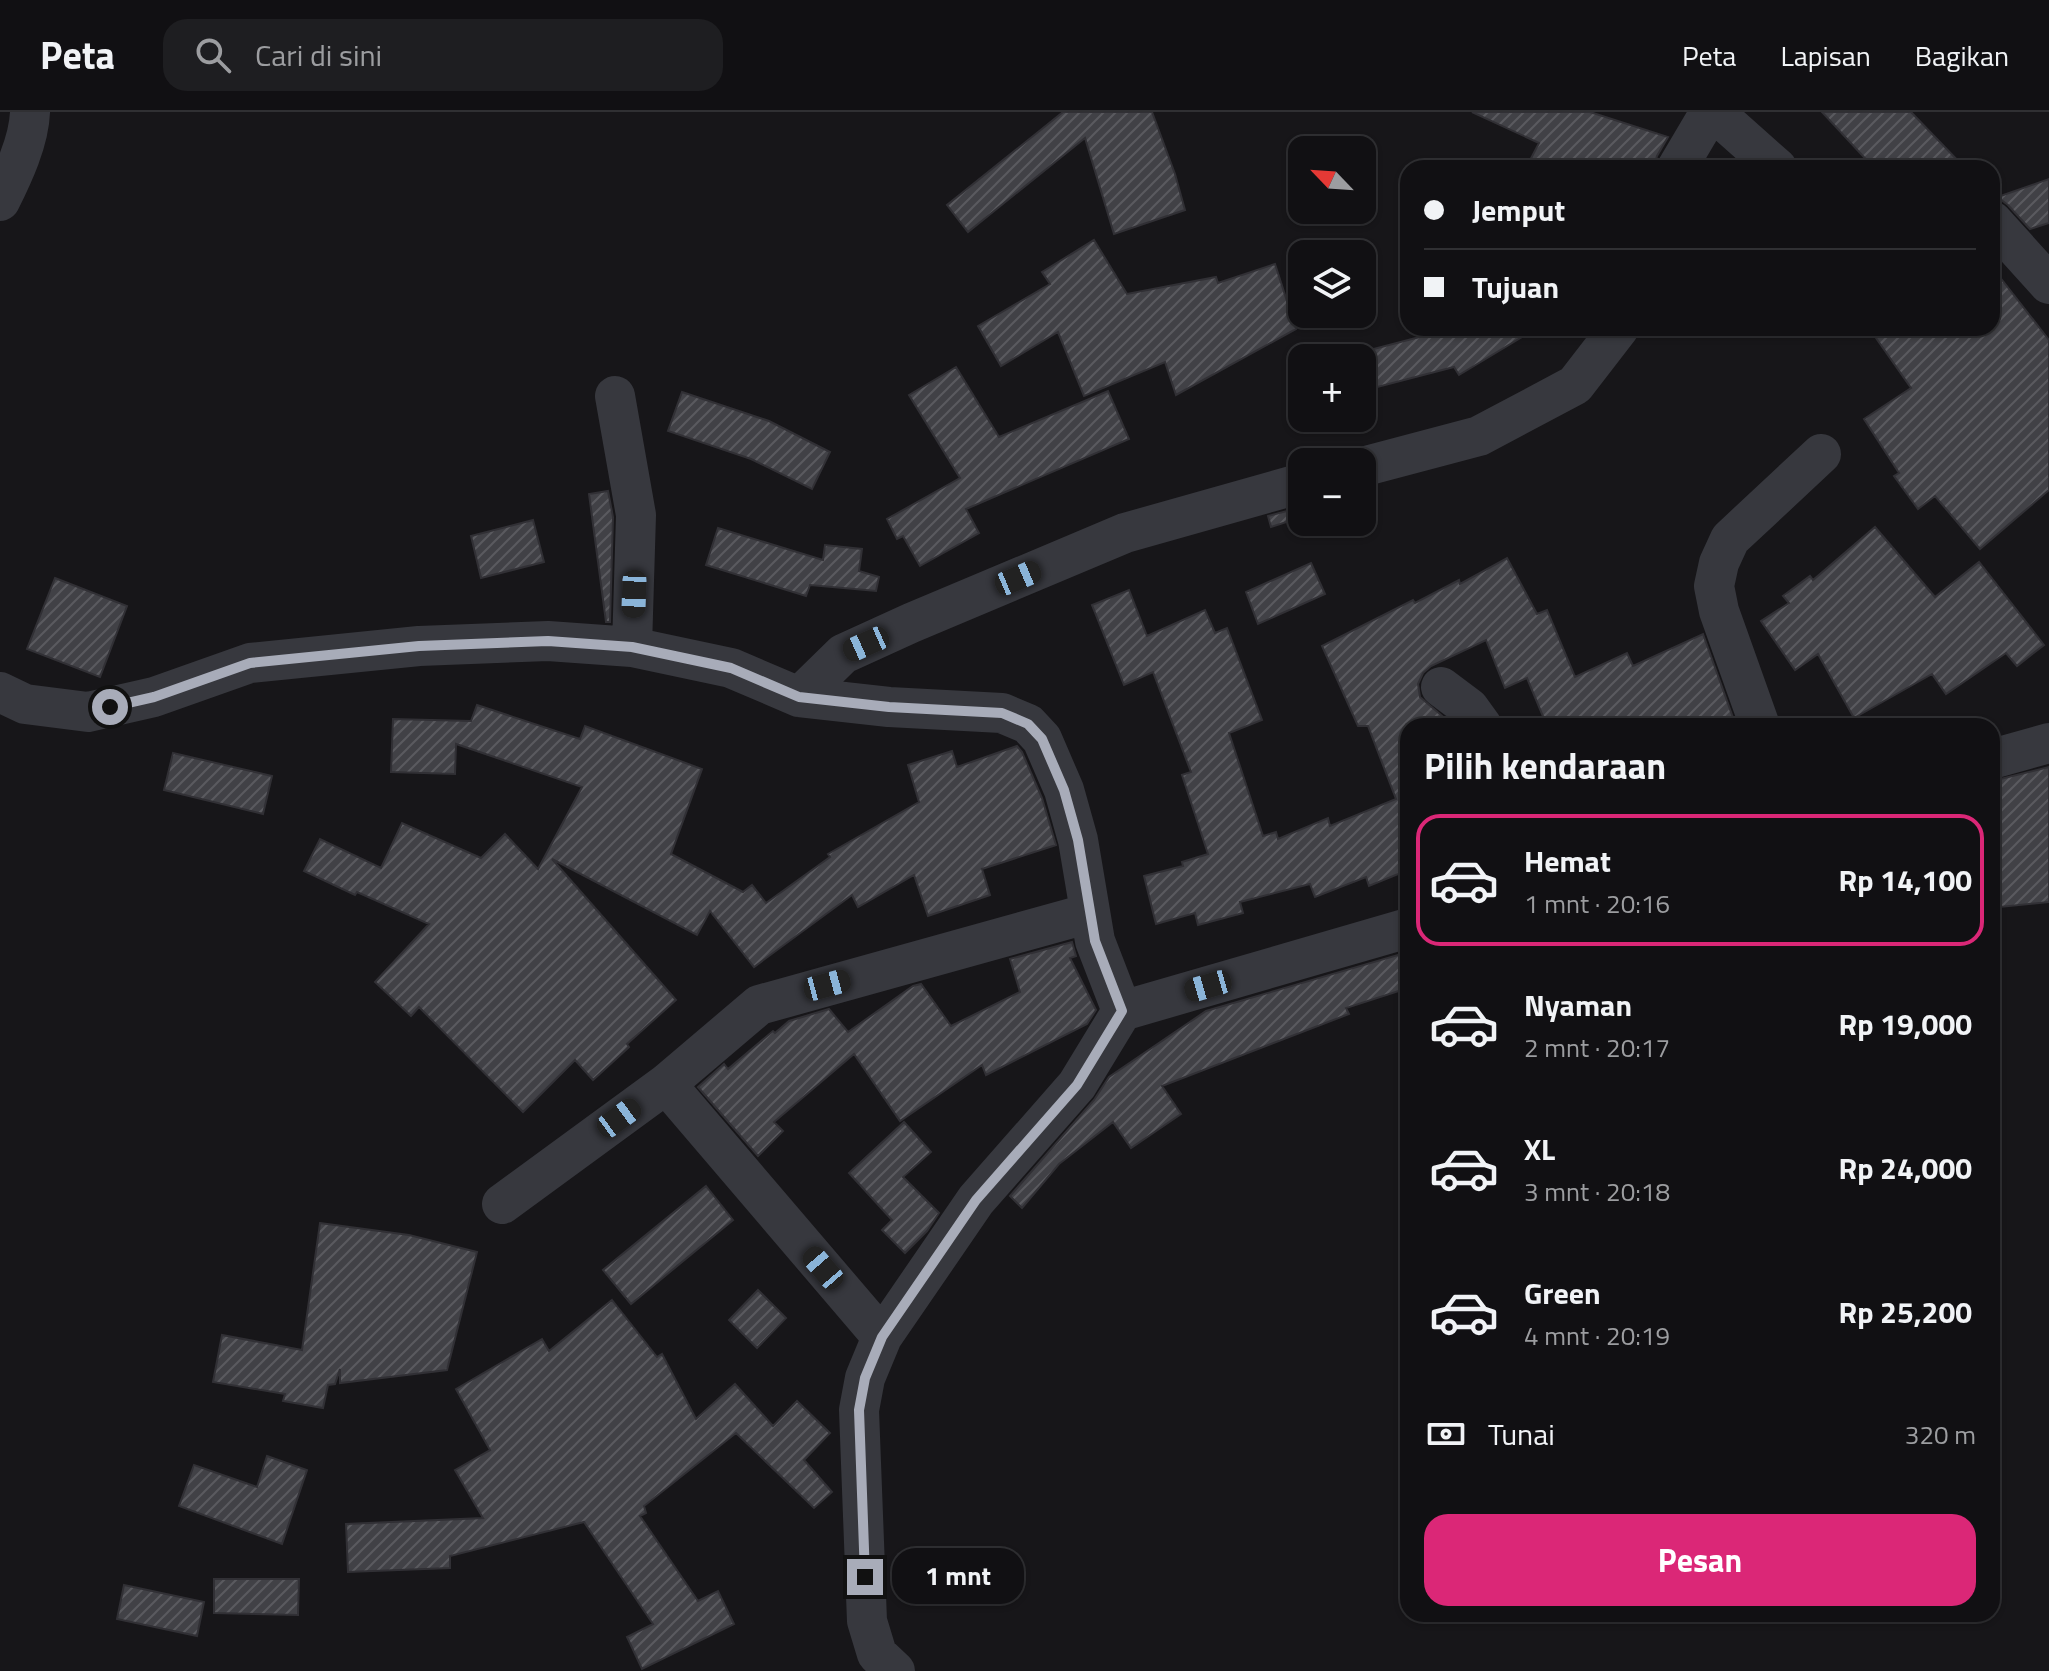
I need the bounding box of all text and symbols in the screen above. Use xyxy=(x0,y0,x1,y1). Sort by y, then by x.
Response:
search box xyxy=(163,19,723,91)
text: Peta xyxy=(40,26,115,84)
text: Cari di sini xyxy=(255,32,382,78)
icon: search xyxy=(191,33,235,77)
text: Peta xyxy=(1682,34,1736,77)
text: Lapisan xyxy=(1780,34,1871,77)
text: Bagikan xyxy=(1915,34,2009,77)
north arrow xyxy=(1288,136,1376,224)
map controls xyxy=(1288,136,1376,536)
text: Jemput xyxy=(1472,187,1565,233)
button: layers xyxy=(1288,240,1376,328)
text: Tujuan xyxy=(1472,264,1559,310)
button: + xyxy=(1288,344,1376,432)
button: − xyxy=(1288,448,1376,536)
car xyxy=(991,558,1045,598)
car xyxy=(621,570,647,618)
car xyxy=(839,623,893,665)
route start xyxy=(92,689,128,725)
text: Pilih kendaraan xyxy=(1424,738,1666,793)
text: Hemat xyxy=(1524,838,1611,884)
icon: car xyxy=(1428,844,1500,916)
text: Rp 14,100 xyxy=(1839,857,1972,903)
text: 1 mnt · 20:16 xyxy=(1524,884,1670,923)
car xyxy=(801,967,853,1003)
car xyxy=(1182,968,1234,1004)
text: Nyaman xyxy=(1524,982,1632,1028)
icon: car xyxy=(1428,988,1500,1060)
text: Rp 19,000 xyxy=(1839,1001,1972,1047)
text: 2 mnt · 20:17 xyxy=(1524,1028,1670,1067)
car xyxy=(593,1094,645,1142)
text: XL xyxy=(1524,1126,1555,1172)
icon: car xyxy=(1428,1132,1500,1204)
text: Rp 24,000 xyxy=(1839,1145,1972,1191)
text: 3 mnt · 20:18 xyxy=(1524,1172,1670,1211)
car xyxy=(798,1242,848,1294)
text: Green xyxy=(1524,1270,1601,1316)
icon: car xyxy=(1428,1276,1500,1348)
text: Rp 25,200 xyxy=(1839,1289,1972,1335)
text: 4 mnt · 20:19 xyxy=(1524,1316,1670,1355)
text: Tunai xyxy=(1488,1411,1555,1457)
icon: cash xyxy=(1424,1412,1468,1456)
text: 320 m xyxy=(1905,1415,1976,1454)
button: Pesan xyxy=(1424,1514,1976,1606)
callout: 1 mnt xyxy=(893,1549,1025,1605)
text: 1 mnt xyxy=(925,1556,991,1595)
route end xyxy=(847,1559,883,1595)

